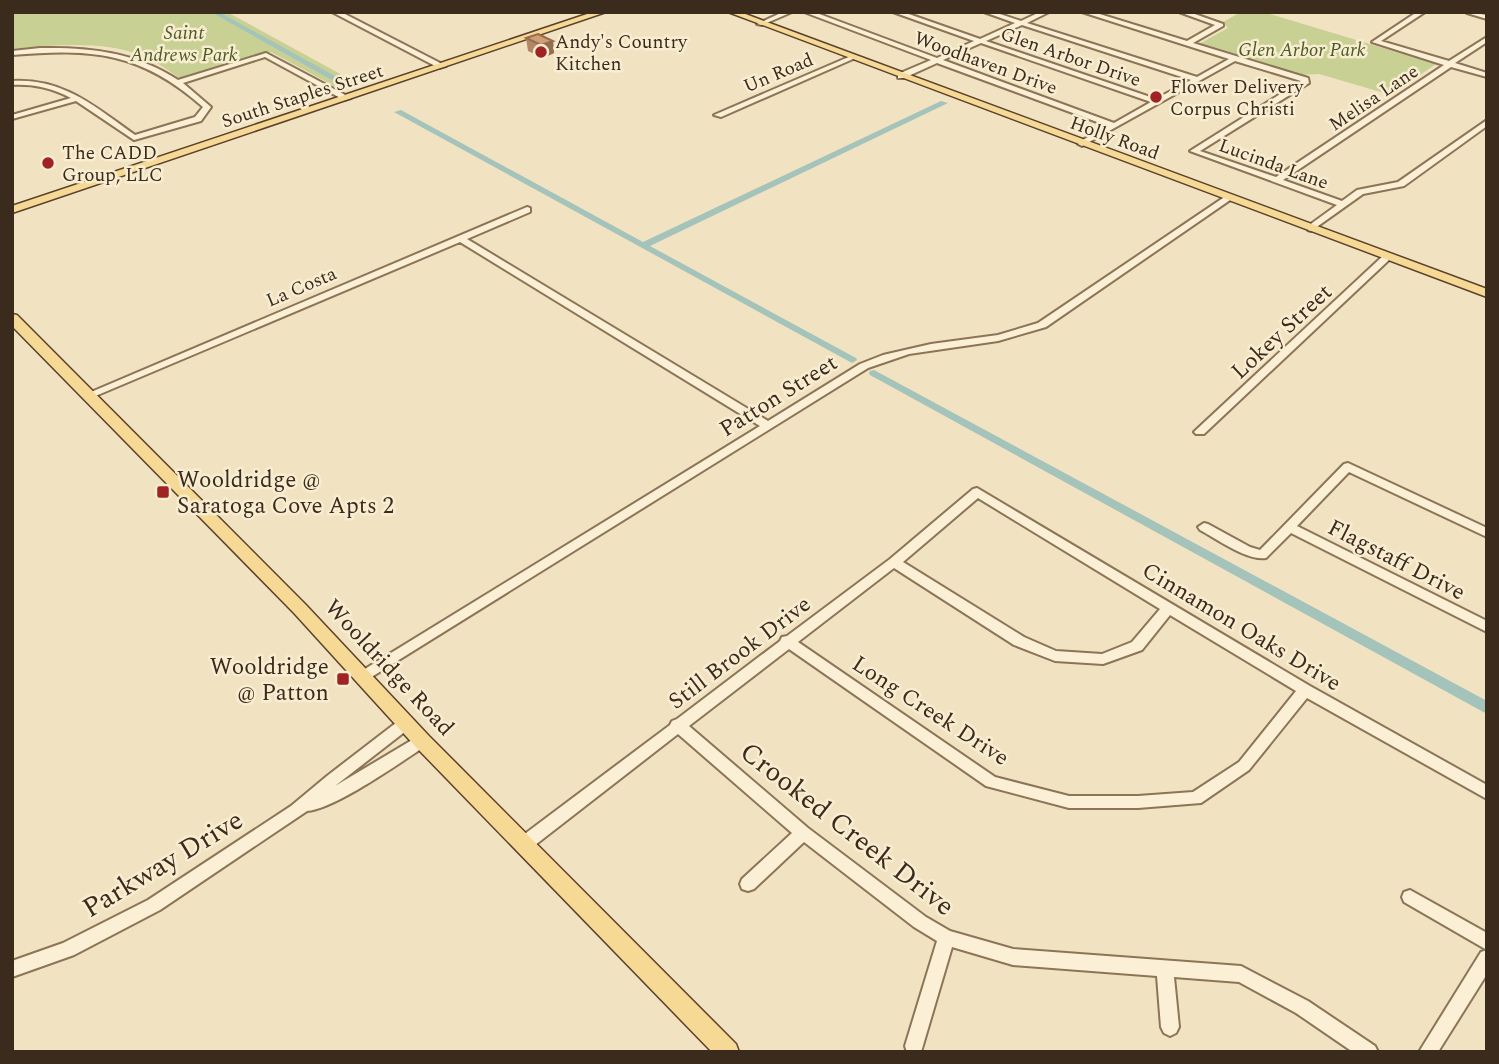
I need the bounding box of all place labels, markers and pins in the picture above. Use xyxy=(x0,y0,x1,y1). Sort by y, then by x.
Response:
place label: Andy's Country Kitchen xyxy=(555,28,688,79)
marker: Andy's Country Kitchen xyxy=(533,44,549,60)
place label: Flower Delivery Corpus Christi xyxy=(1170,73,1304,124)
marker: Flower Delivery Corpus Christi xyxy=(1148,89,1164,105)
place label: The CADD Group, LLC xyxy=(62,139,163,190)
marker: The CADD Group, LLC xyxy=(40,155,56,171)
place label: Wooldridge @ Saratoga Cove Apts 2 xyxy=(177,463,394,524)
marker: Wooldridge @ Saratoga Cove Apts 2 xyxy=(155,484,171,500)
place label: Wooldridge @ Patton xyxy=(210,650,329,711)
marker: Wooldridge @ Patton xyxy=(335,671,351,687)

